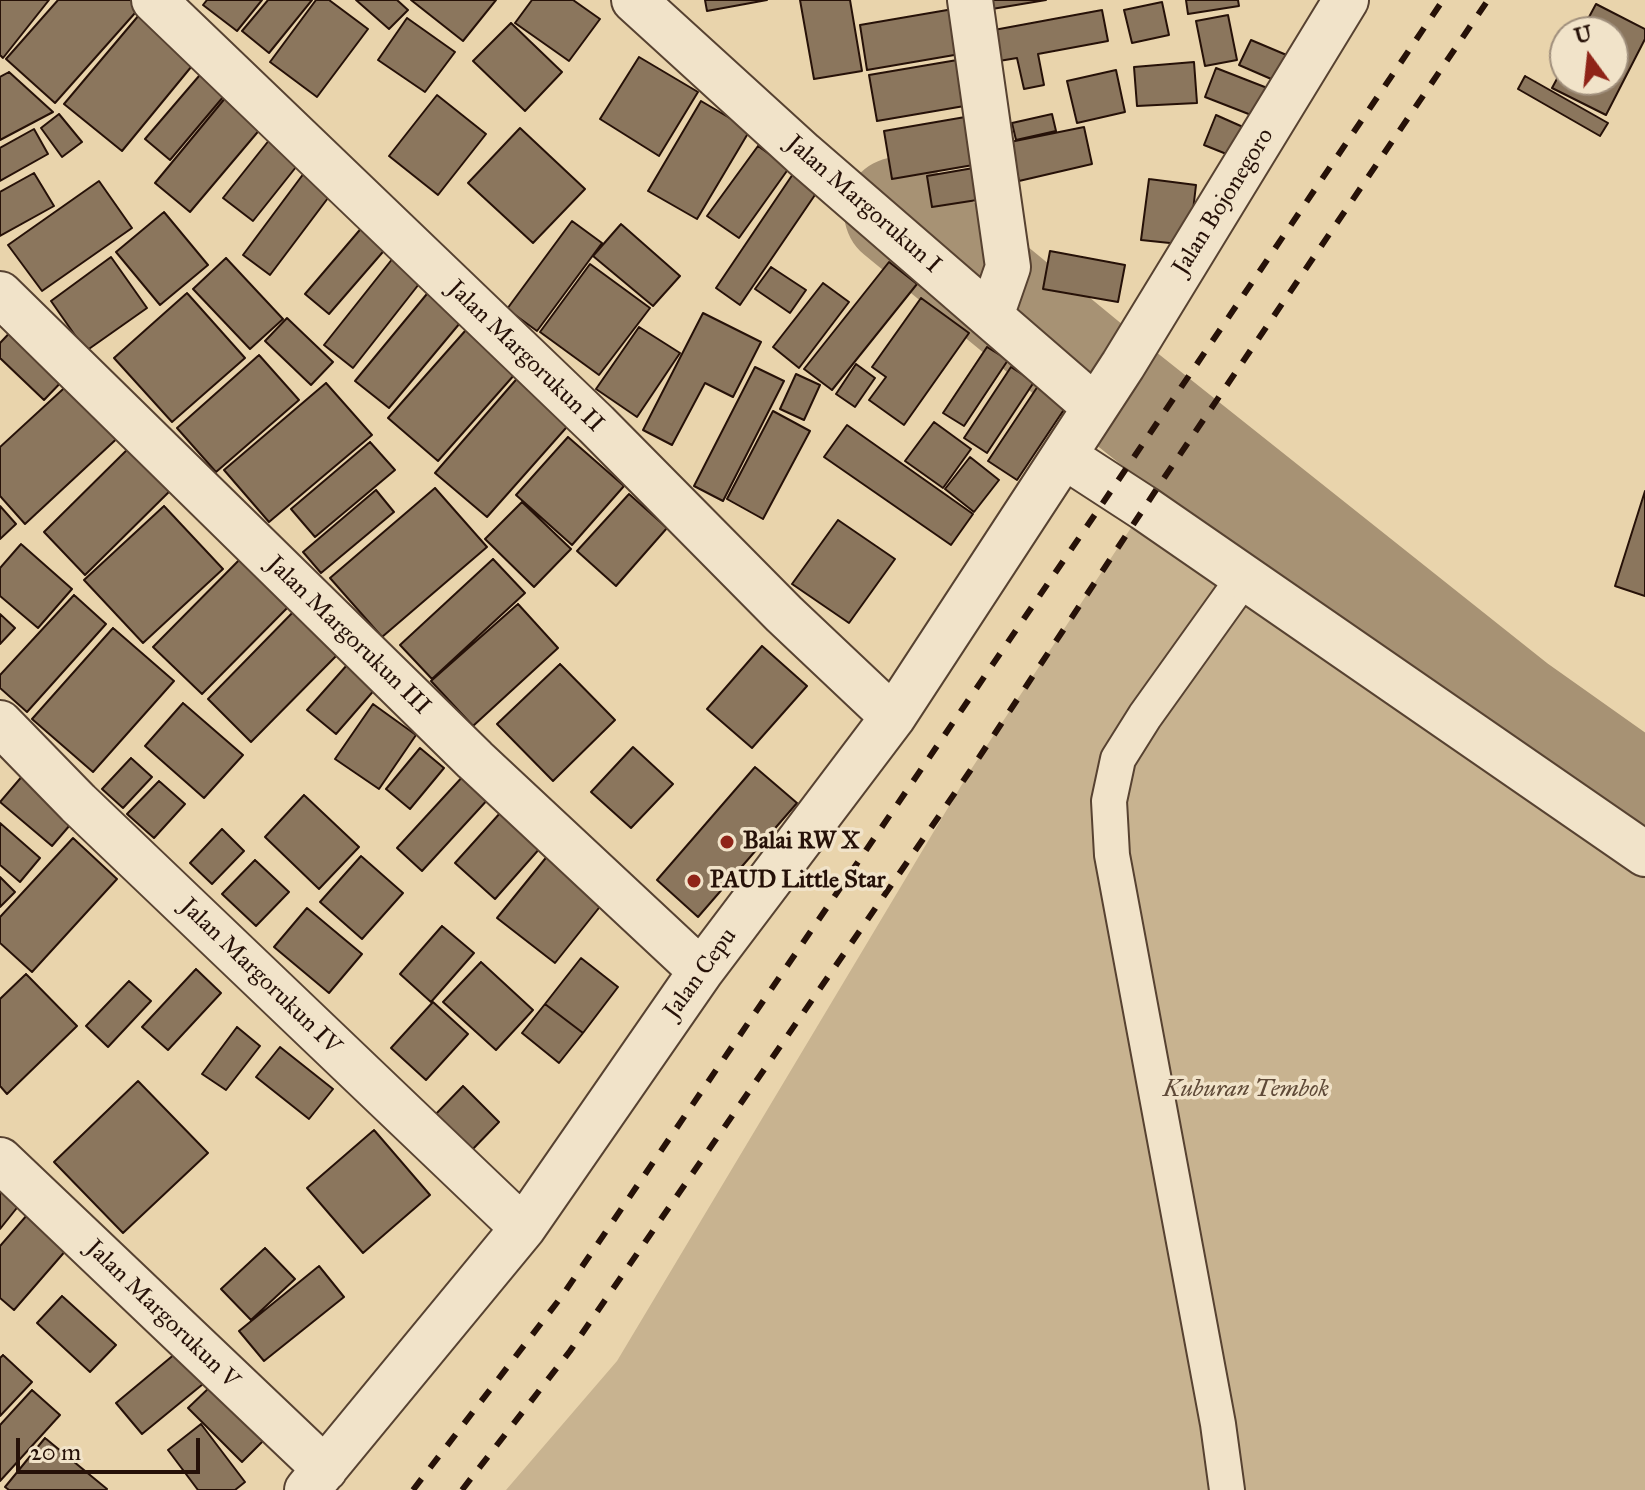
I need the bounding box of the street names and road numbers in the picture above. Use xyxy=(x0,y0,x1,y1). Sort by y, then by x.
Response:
street label: Jalan Bojonegoro xyxy=(1167,123,1281,281)
street label: Jalan Margorukun I xyxy=(780,130,946,280)
street label: Jalan Margorukun II xyxy=(441,275,609,439)
street label: Jalan Margorukun III xyxy=(260,551,436,721)
street label: Jalan Margorukun IV xyxy=(174,893,346,1061)
street label: Jalan Cepu xyxy=(658,923,744,1025)
street label: Jalan Margorukun V xyxy=(79,1234,245,1396)

